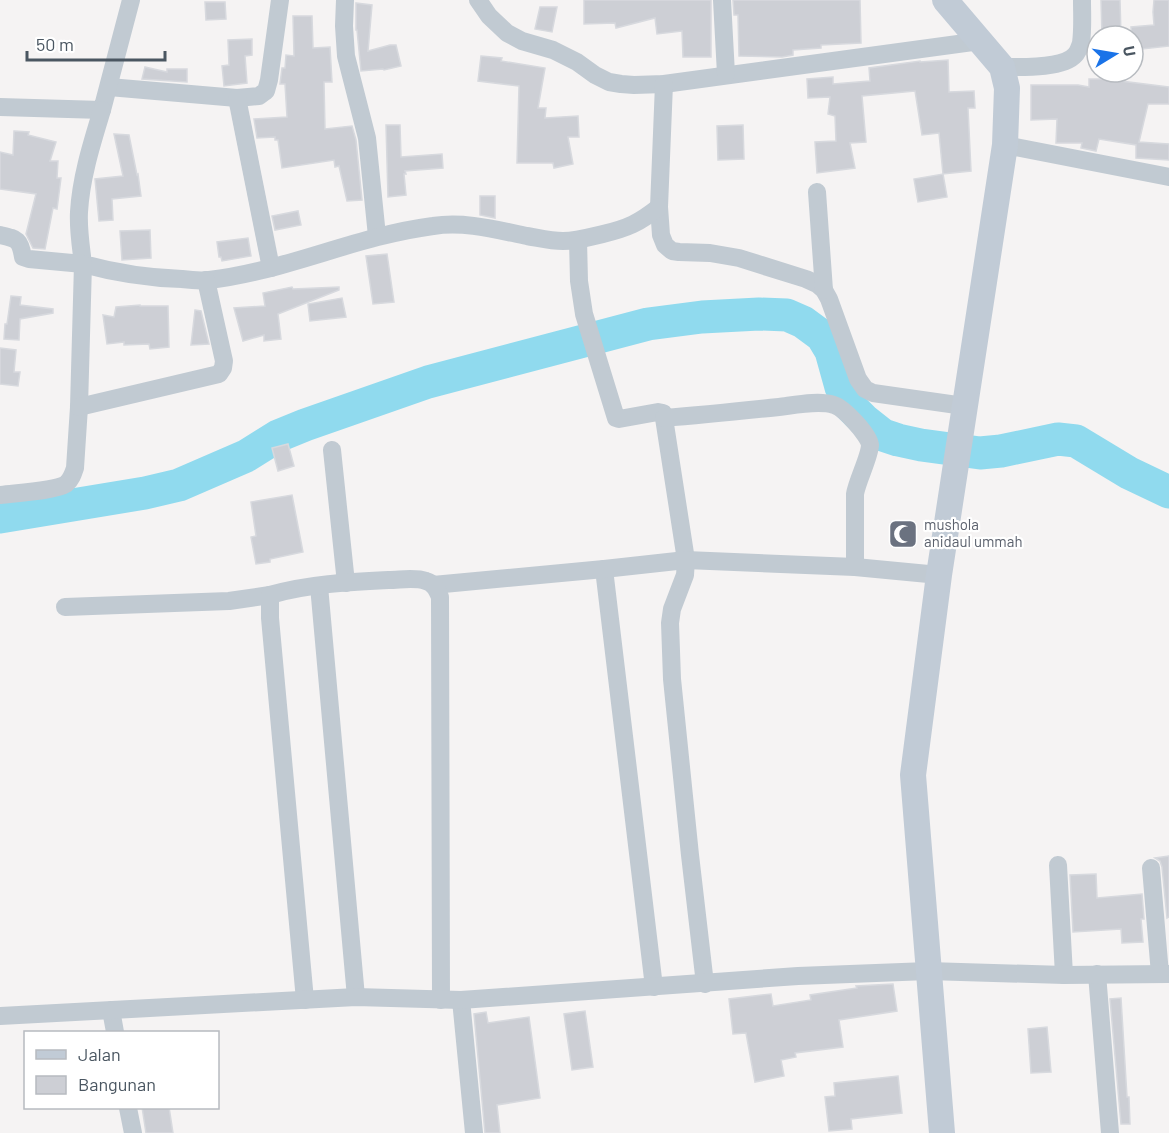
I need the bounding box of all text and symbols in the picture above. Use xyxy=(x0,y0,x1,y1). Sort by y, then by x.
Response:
scale bar xyxy=(27,24,165,62)
north arrow xyxy=(1085,24,1145,84)
text: 50 m xyxy=(36,33,74,55)
text: U xyxy=(1120,44,1141,58)
place label: mushola anidaul ummah xyxy=(924,515,1023,550)
mosque icon: mushola anidaul ummah xyxy=(887,518,919,550)
legend xyxy=(24,1031,219,1109)
text: Jalan xyxy=(78,1043,121,1065)
text: Bangunan xyxy=(78,1073,156,1095)

